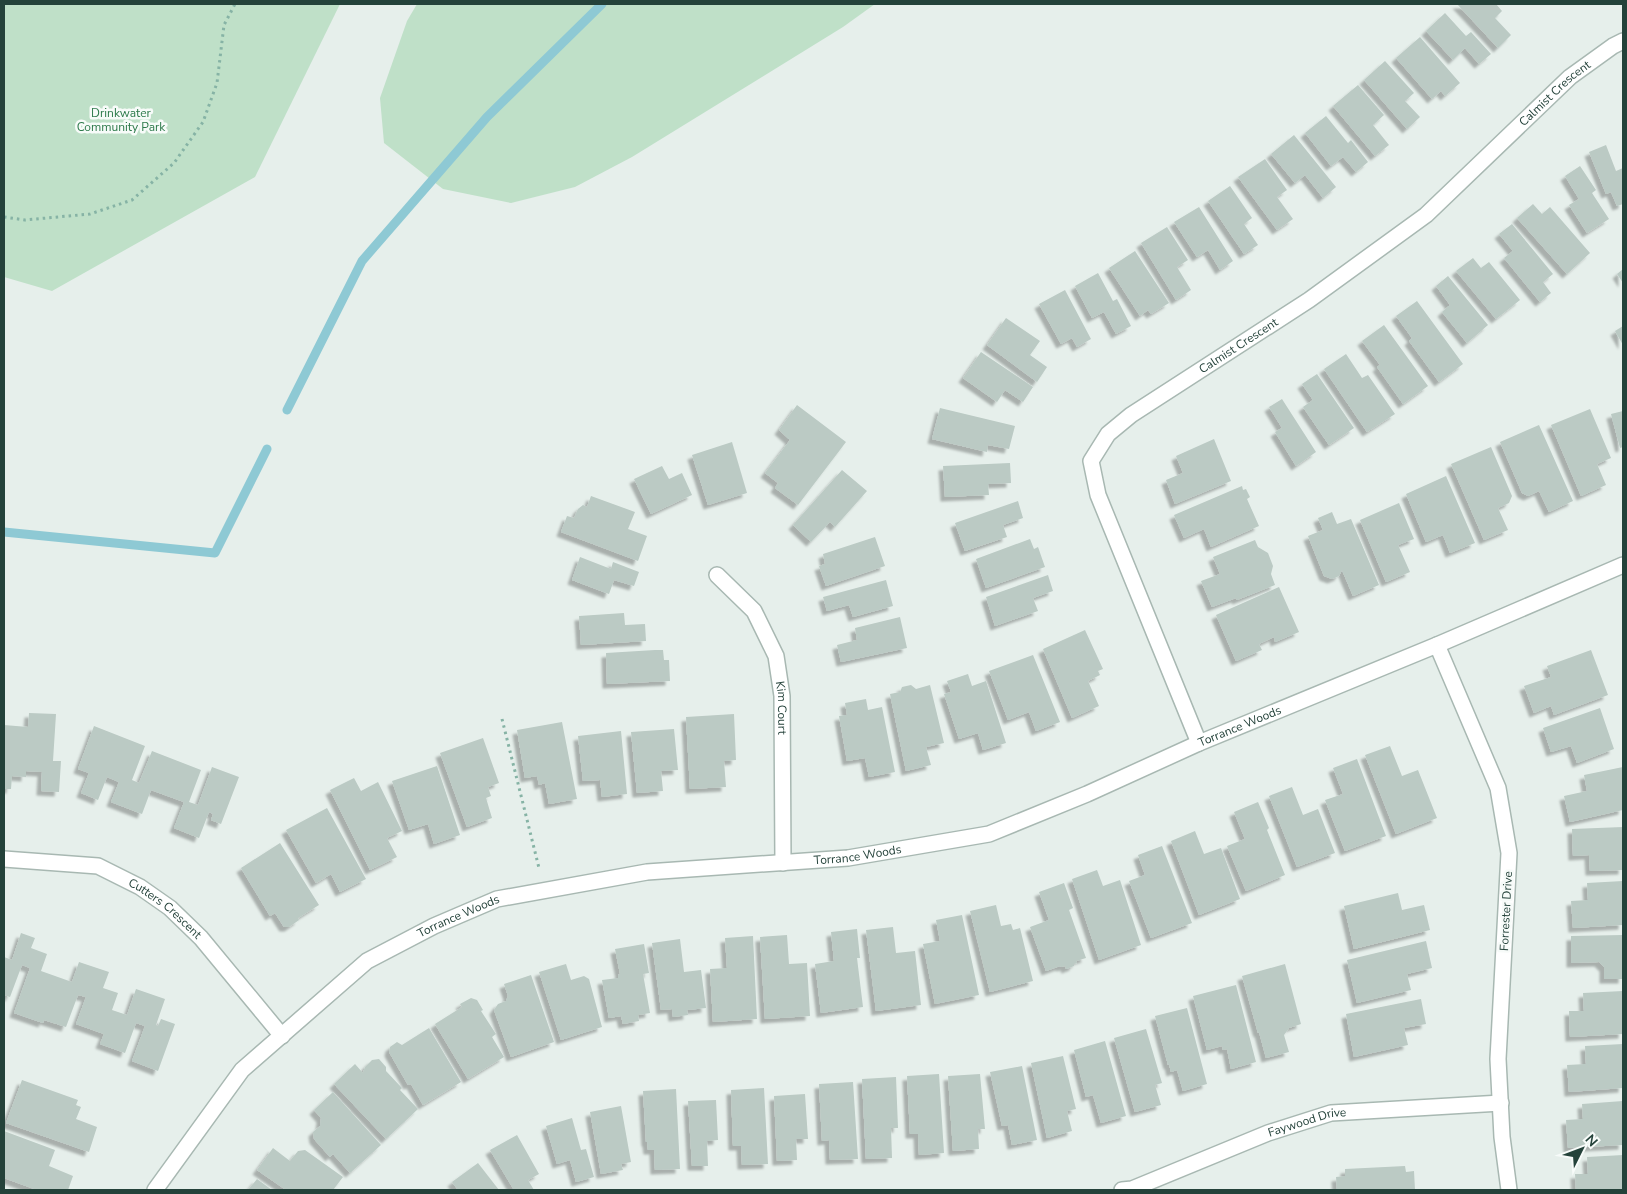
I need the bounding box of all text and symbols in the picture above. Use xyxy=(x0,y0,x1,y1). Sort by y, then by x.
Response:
street label: Calmist Crescent xyxy=(1515,56,1594,130)
park label: Drinkwater Community Park xyxy=(77,105,166,135)
street label: Calmist Crescent xyxy=(1196,314,1282,377)
street label: Kim Court xyxy=(772,680,790,735)
street label: Torrance Woods xyxy=(1196,702,1284,750)
street label: Torrance Woods xyxy=(813,841,903,868)
street label: Forrester Drive xyxy=(1496,871,1516,951)
street label: Cutters Crescent xyxy=(126,874,206,943)
street label: Torrance Woods xyxy=(414,891,502,941)
street label: Faywood Drive xyxy=(1266,1104,1347,1141)
north arrow xyxy=(1557,1124,1607,1174)
text: N xyxy=(1581,1130,1602,1151)

